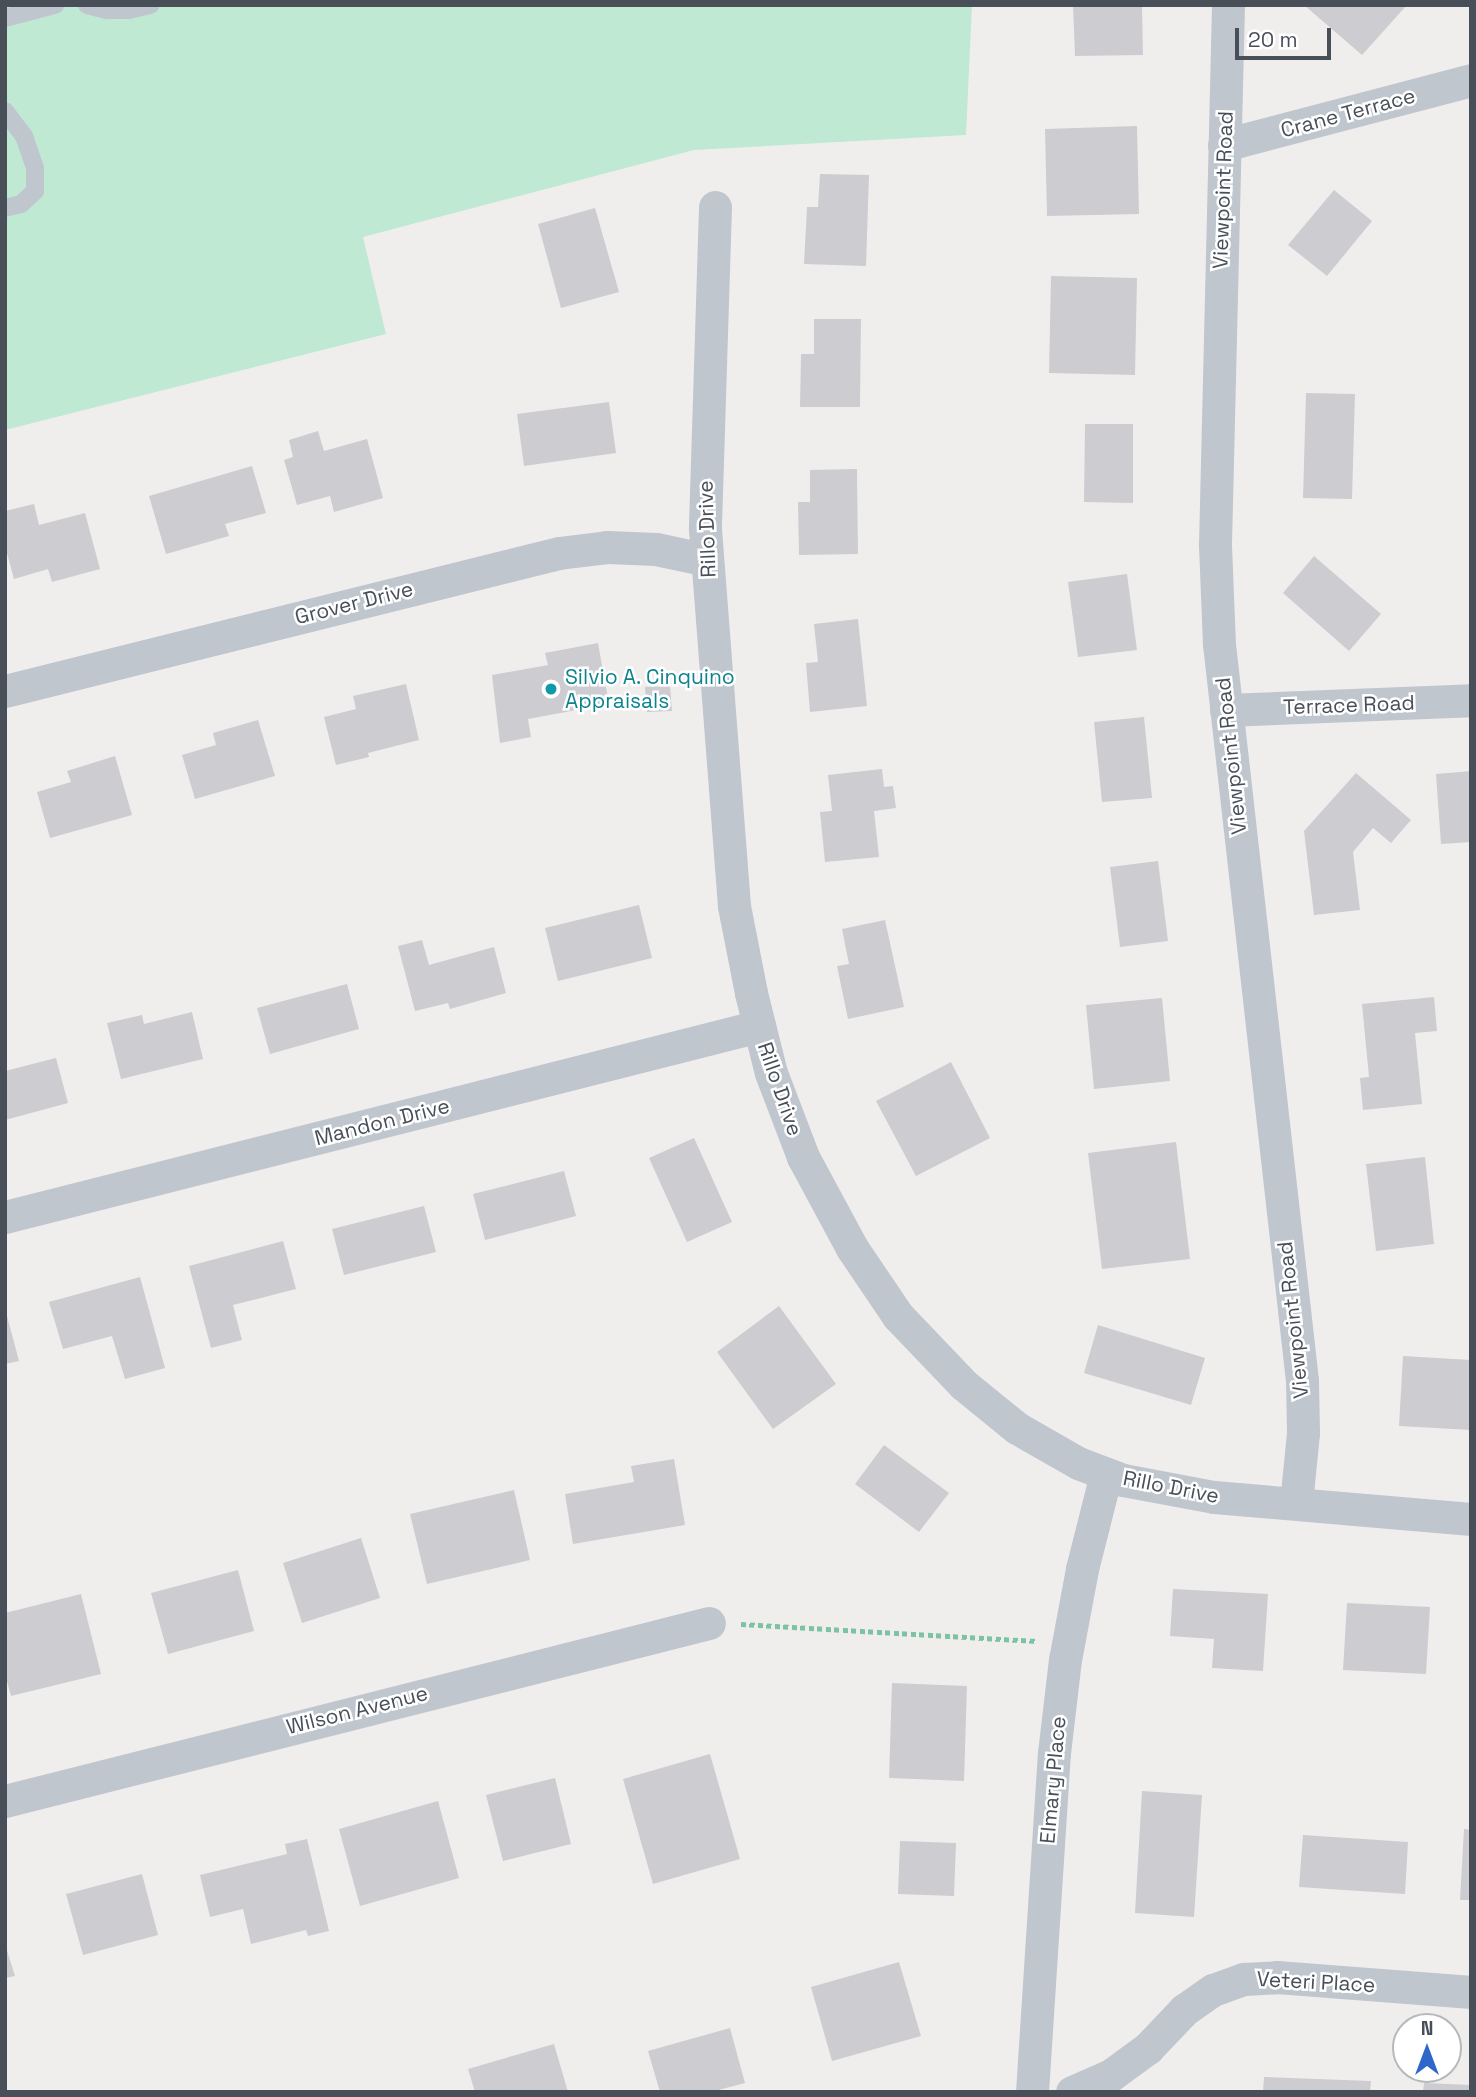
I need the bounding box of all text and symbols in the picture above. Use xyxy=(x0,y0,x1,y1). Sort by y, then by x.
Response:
scale bar xyxy=(1238,14,1334,58)
text: 20 m xyxy=(1248,26,1298,53)
street label: Crane Terrace xyxy=(1278,83,1418,143)
street label: Viewpoint Road xyxy=(1208,111,1238,269)
street label: Rillo Drive xyxy=(693,480,721,578)
street label: Grover Drive xyxy=(292,576,416,630)
place label: Silvio A. Cinquino Appraisals xyxy=(565,664,736,714)
street label: Viewpoint Road xyxy=(1210,676,1252,836)
marker: Silvio A. Cinquino Appraisals xyxy=(543,681,559,697)
street label: Terrace Road xyxy=(1283,690,1415,720)
street label: Rillo Drive xyxy=(752,1039,808,1139)
street label: Mandon Drive xyxy=(312,1093,452,1151)
street label: Viewpoint Road xyxy=(1272,1240,1314,1400)
street label: Rillo Drive xyxy=(1121,1465,1221,1509)
street label: Wilson Avenue xyxy=(284,1680,430,1740)
street label: Elmary Place xyxy=(1035,1715,1071,1845)
street label: Veteri Place xyxy=(1256,1966,1376,1998)
north arrow xyxy=(1392,2013,1462,2083)
text: N xyxy=(1421,2016,1433,2041)

